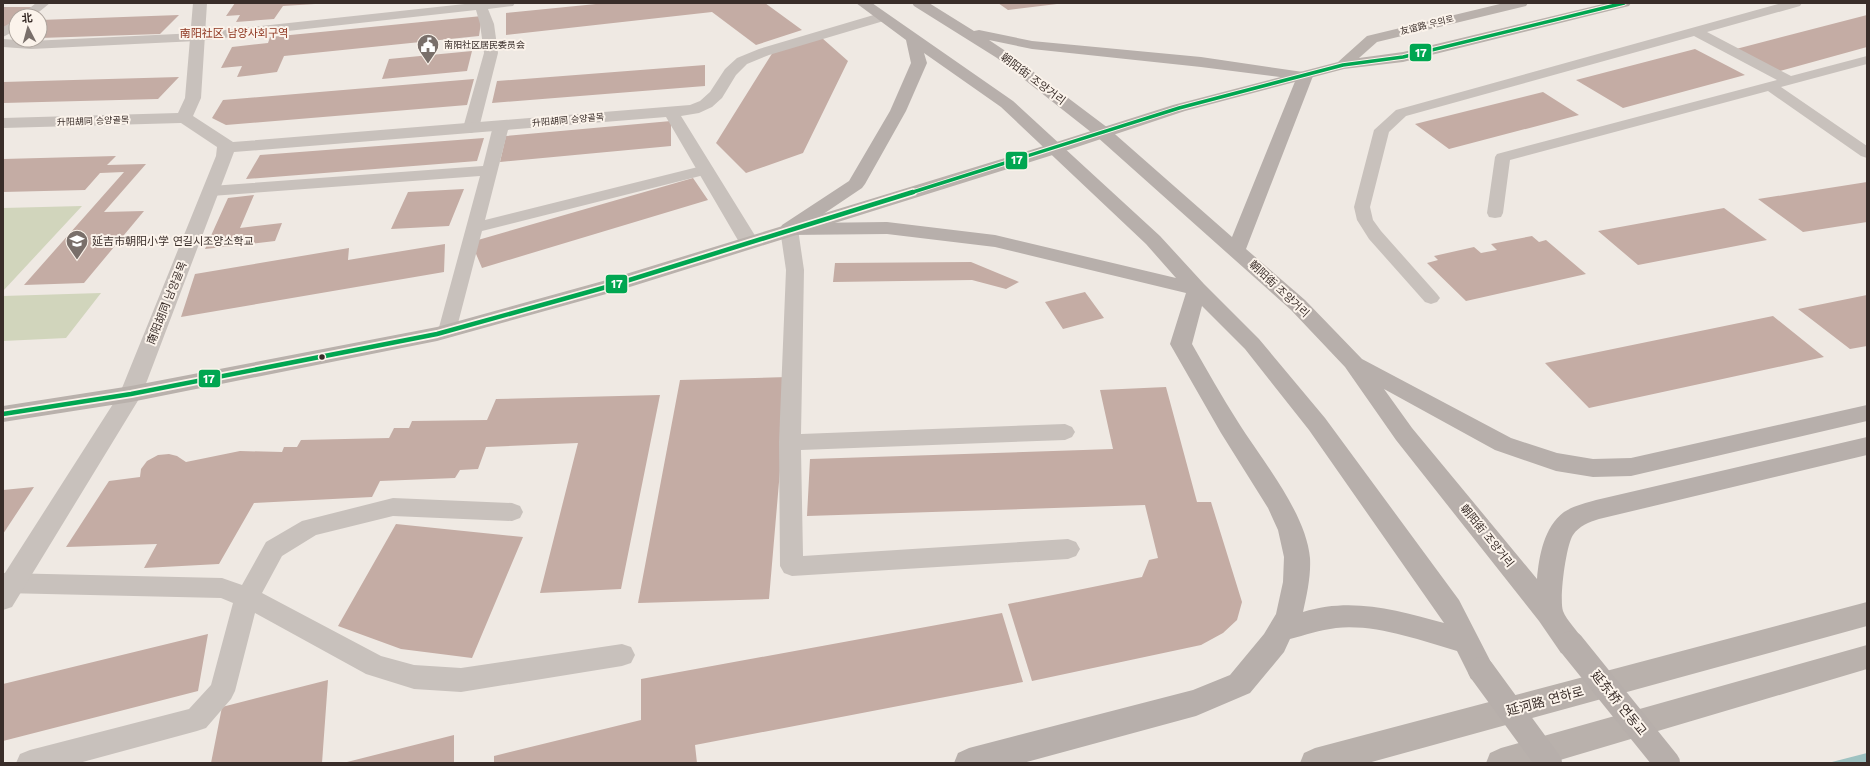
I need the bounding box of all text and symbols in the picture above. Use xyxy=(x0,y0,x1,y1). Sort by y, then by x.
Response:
north arrow xyxy=(8,8,48,48)
text: 北 xyxy=(21,12,33,26)
street label: 友谊路 우의로 xyxy=(1399,14,1455,36)
district label: 南阳社区 남양사회구역 xyxy=(180,27,288,40)
public building icon: 南阳社区居民委员会 xyxy=(415,32,441,65)
place label: 南阳社区居民委员会 xyxy=(444,40,525,50)
line badge: 17 xyxy=(1409,43,1432,62)
text: 17 xyxy=(1415,47,1427,60)
street label: 朝阳街 조양거리 xyxy=(998,51,1068,107)
street label: 升阳胡同 승양골목 xyxy=(532,112,604,128)
street label: 升阳胡同 승양골목 xyxy=(57,115,129,127)
line badge: 17 xyxy=(1005,151,1028,170)
text: 17 xyxy=(1011,154,1023,167)
school or university icon: 延吉市朝阳小学 연길시조양소학교 xyxy=(64,228,90,261)
place label: 延吉市朝阳小学 연길시조양소학교 xyxy=(92,235,254,248)
street label: 朝阳街 조양거리 xyxy=(1246,258,1312,320)
street label: 南阳胡同 남양골목 xyxy=(144,260,190,346)
line badge: 17 xyxy=(605,274,628,294)
text: 17 xyxy=(611,278,623,291)
unlabelled marker xyxy=(317,352,327,362)
line badge: 17 xyxy=(198,369,221,388)
text: 17 xyxy=(203,373,215,386)
street label: 朝阳街 조양거리 xyxy=(1458,502,1516,570)
street label: 延东桥 연동교 xyxy=(1588,667,1650,739)
street label: 延河路 연하로 xyxy=(1505,683,1585,719)

